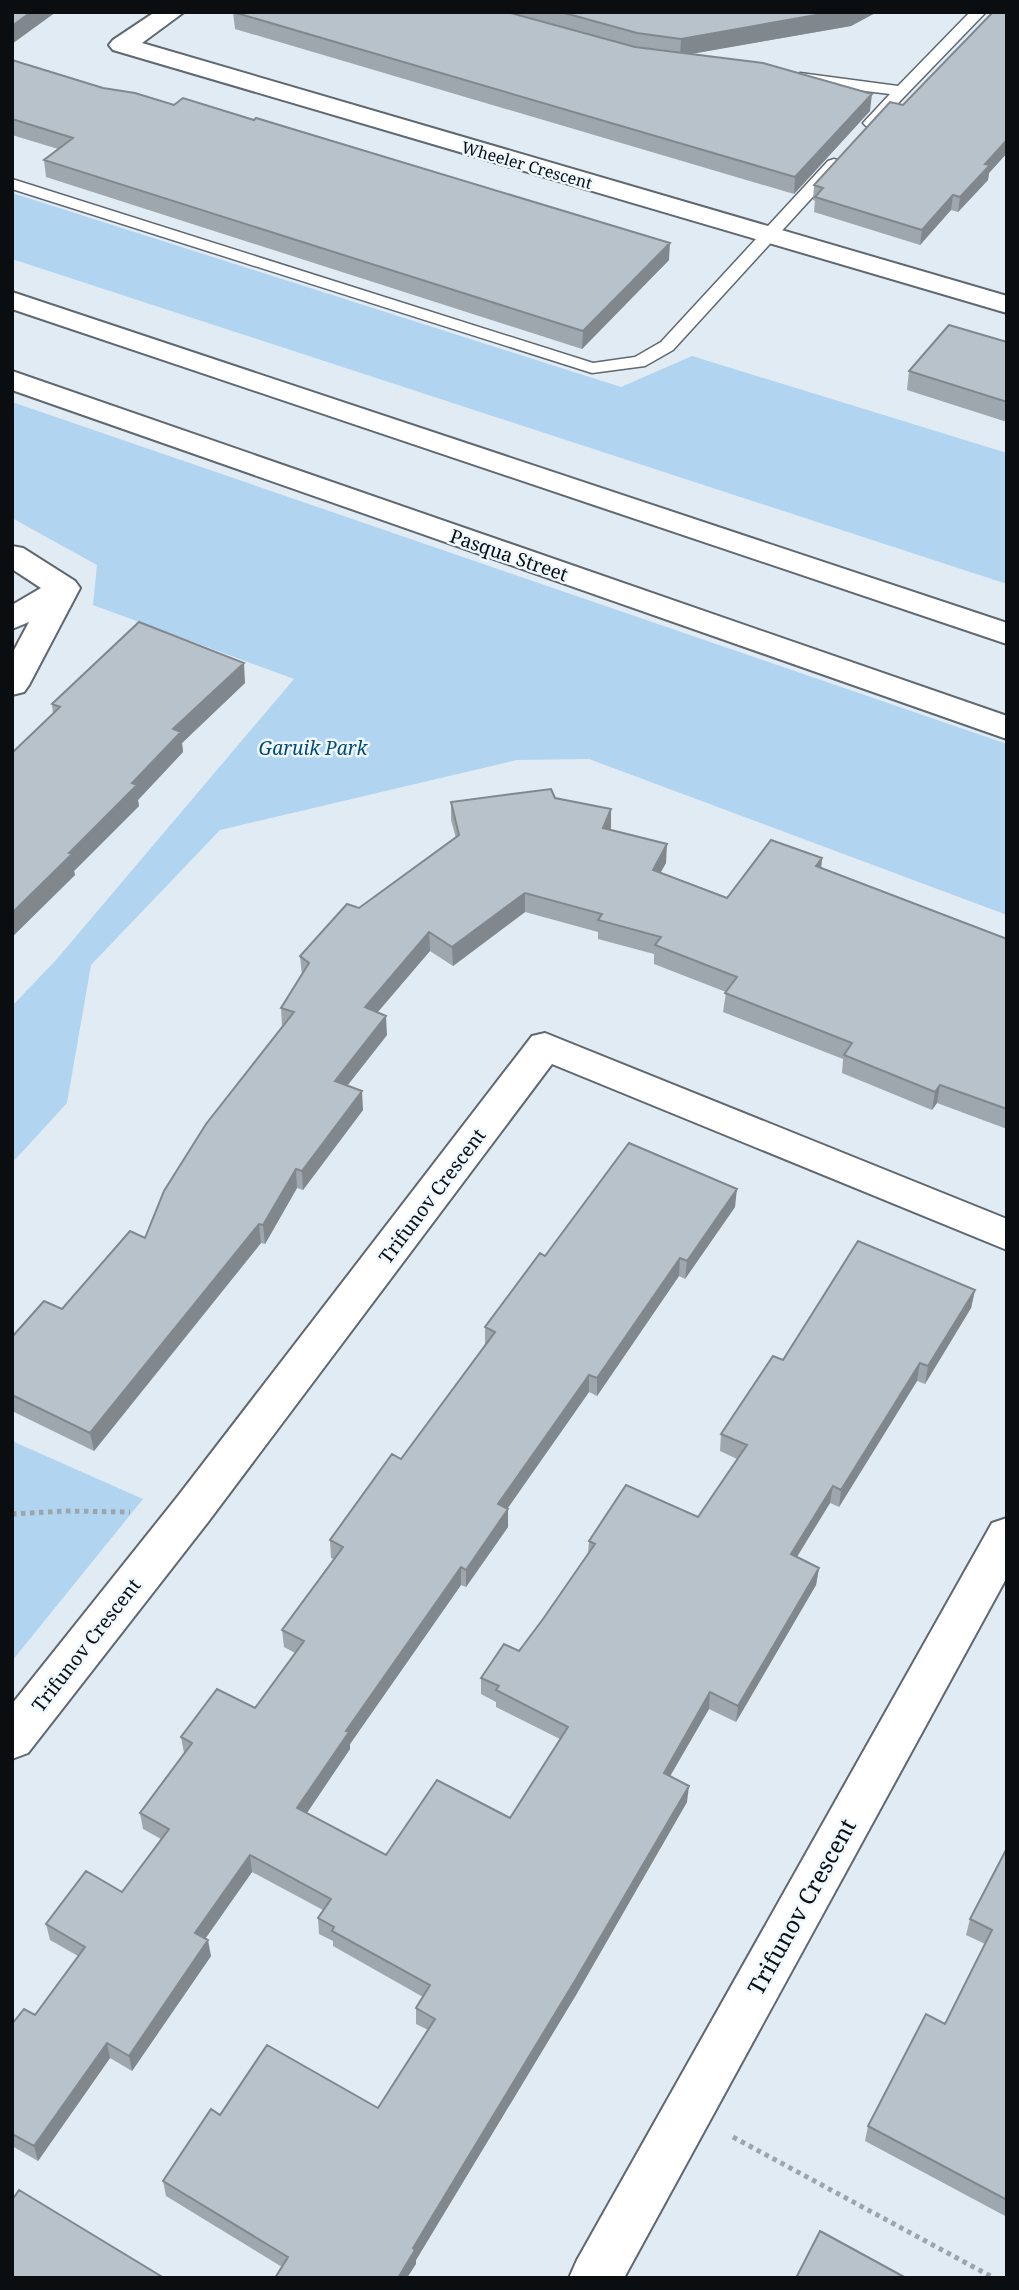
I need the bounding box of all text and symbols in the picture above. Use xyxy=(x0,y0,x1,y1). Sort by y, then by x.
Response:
street label: Wheeler Crescent xyxy=(459,136,595,194)
street label: Pasqua Street xyxy=(447,523,572,587)
park label: Garuik Park xyxy=(259,735,369,761)
street label: Trifunov Crescent xyxy=(373,1123,492,1269)
street label: Trifunov Crescent xyxy=(26,1573,147,1717)
street label: Trifunov Crescent xyxy=(739,1813,863,2000)

